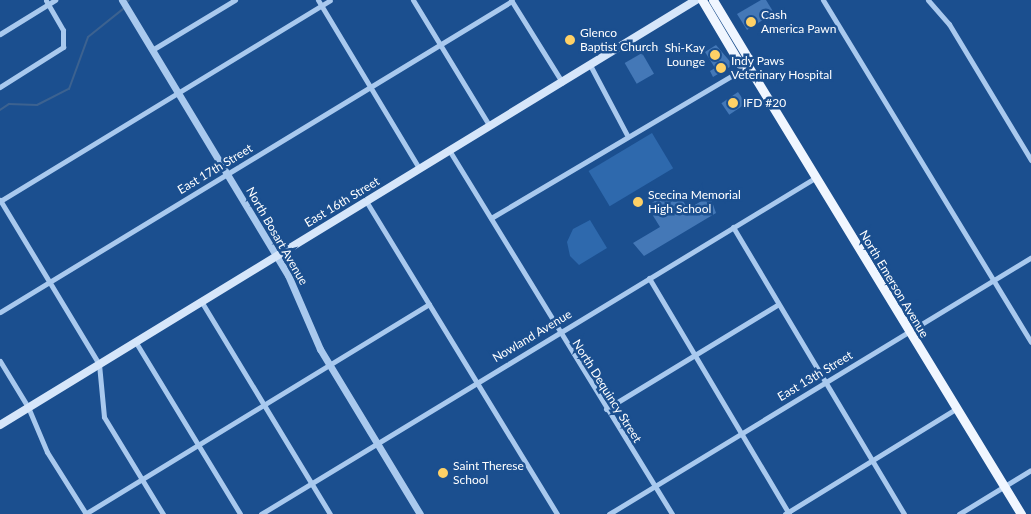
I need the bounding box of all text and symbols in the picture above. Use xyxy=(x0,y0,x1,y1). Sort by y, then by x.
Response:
place label: Cash America Pawn xyxy=(761,8,836,36)
marker: Cash America Pawn xyxy=(745,16,757,28)
place label: Glenco Baptist Church xyxy=(580,26,658,54)
marker: Glenco Baptist Church xyxy=(564,34,576,46)
place label: Shi-Kay Lounge xyxy=(665,41,705,69)
marker: Shi-Kay Lounge xyxy=(709,49,721,61)
place label: Indy Paws Veterinary Hospital xyxy=(731,54,832,82)
marker: Indy Paws Veterinary Hospital xyxy=(715,62,727,74)
place label: IFD #20 xyxy=(743,96,786,110)
marker: IFD #20 xyxy=(727,97,739,109)
street label: East 17th Street xyxy=(175,141,255,197)
street label: East 16th Street xyxy=(302,174,382,230)
street label: North Bosart Avenue xyxy=(243,184,311,288)
place label: Scecina Memorial High School xyxy=(648,188,741,216)
marker: Scecina Memorial High School xyxy=(632,196,644,208)
street label: North Emerson Avenue xyxy=(856,228,932,340)
street label: Nowland Avenue xyxy=(490,307,574,365)
street label: North Dequincy Street xyxy=(569,337,645,445)
street label: East 13th Street xyxy=(775,348,855,404)
place label: Saint Therese School xyxy=(453,459,524,487)
marker: Saint Therese School xyxy=(437,467,449,479)

